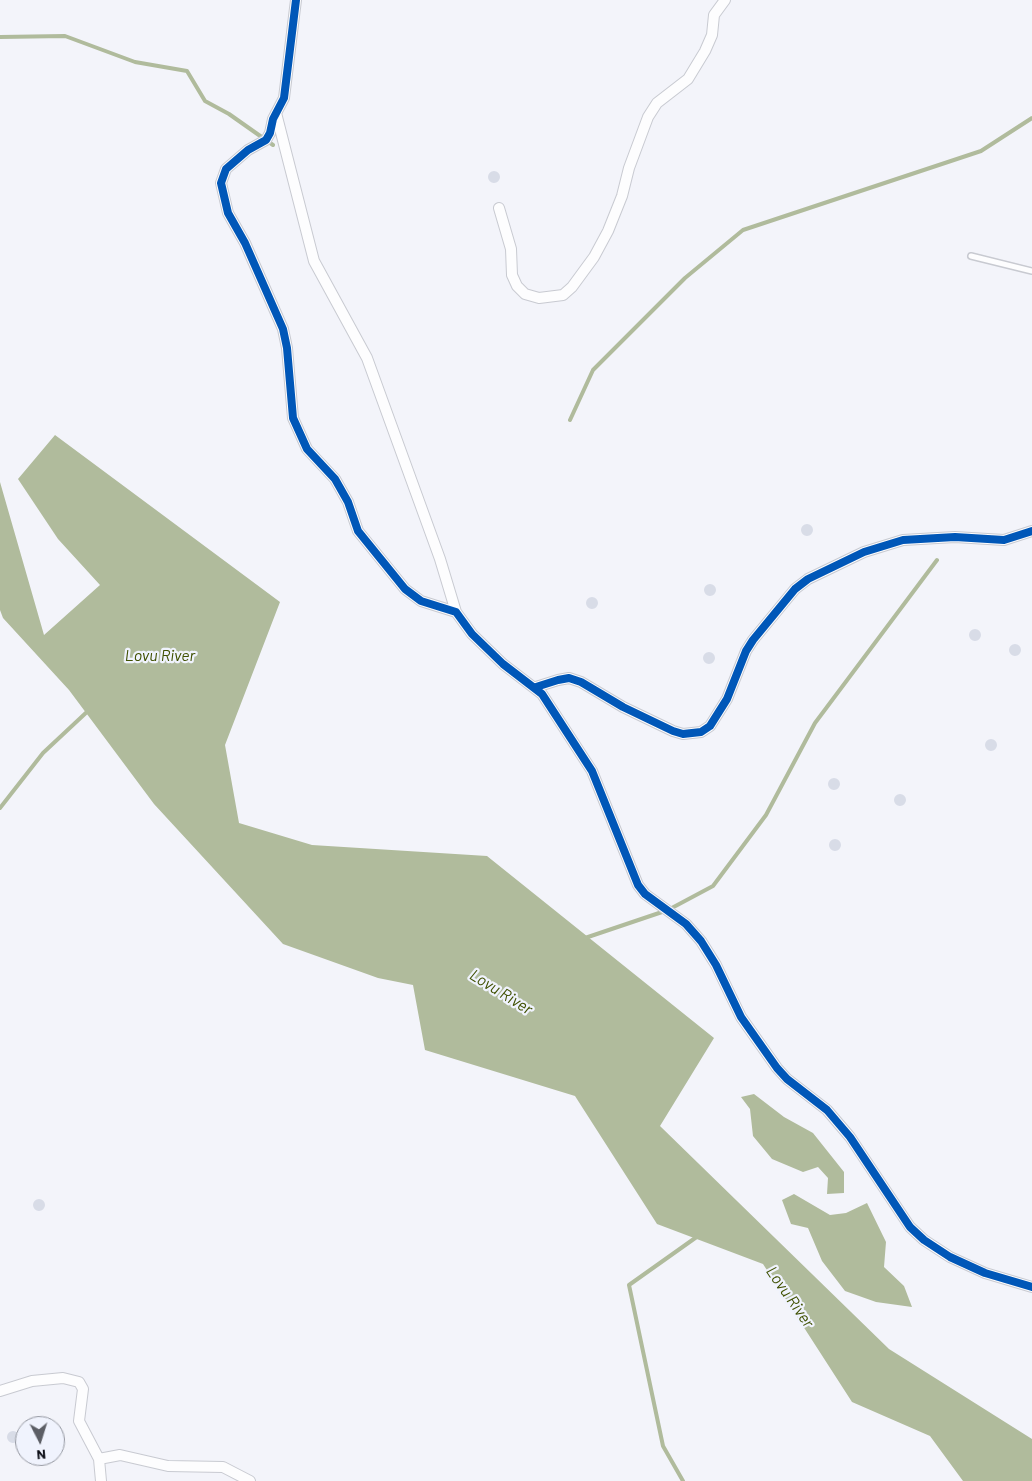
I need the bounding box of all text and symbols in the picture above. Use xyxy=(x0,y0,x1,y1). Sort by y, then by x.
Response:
water label: Lovu River xyxy=(125,646,195,666)
water label: Lovu River xyxy=(466,965,536,1019)
water label: Lovu River xyxy=(762,1263,818,1331)
north arrow xyxy=(15,1416,65,1466)
text: N xyxy=(36,1447,47,1464)

